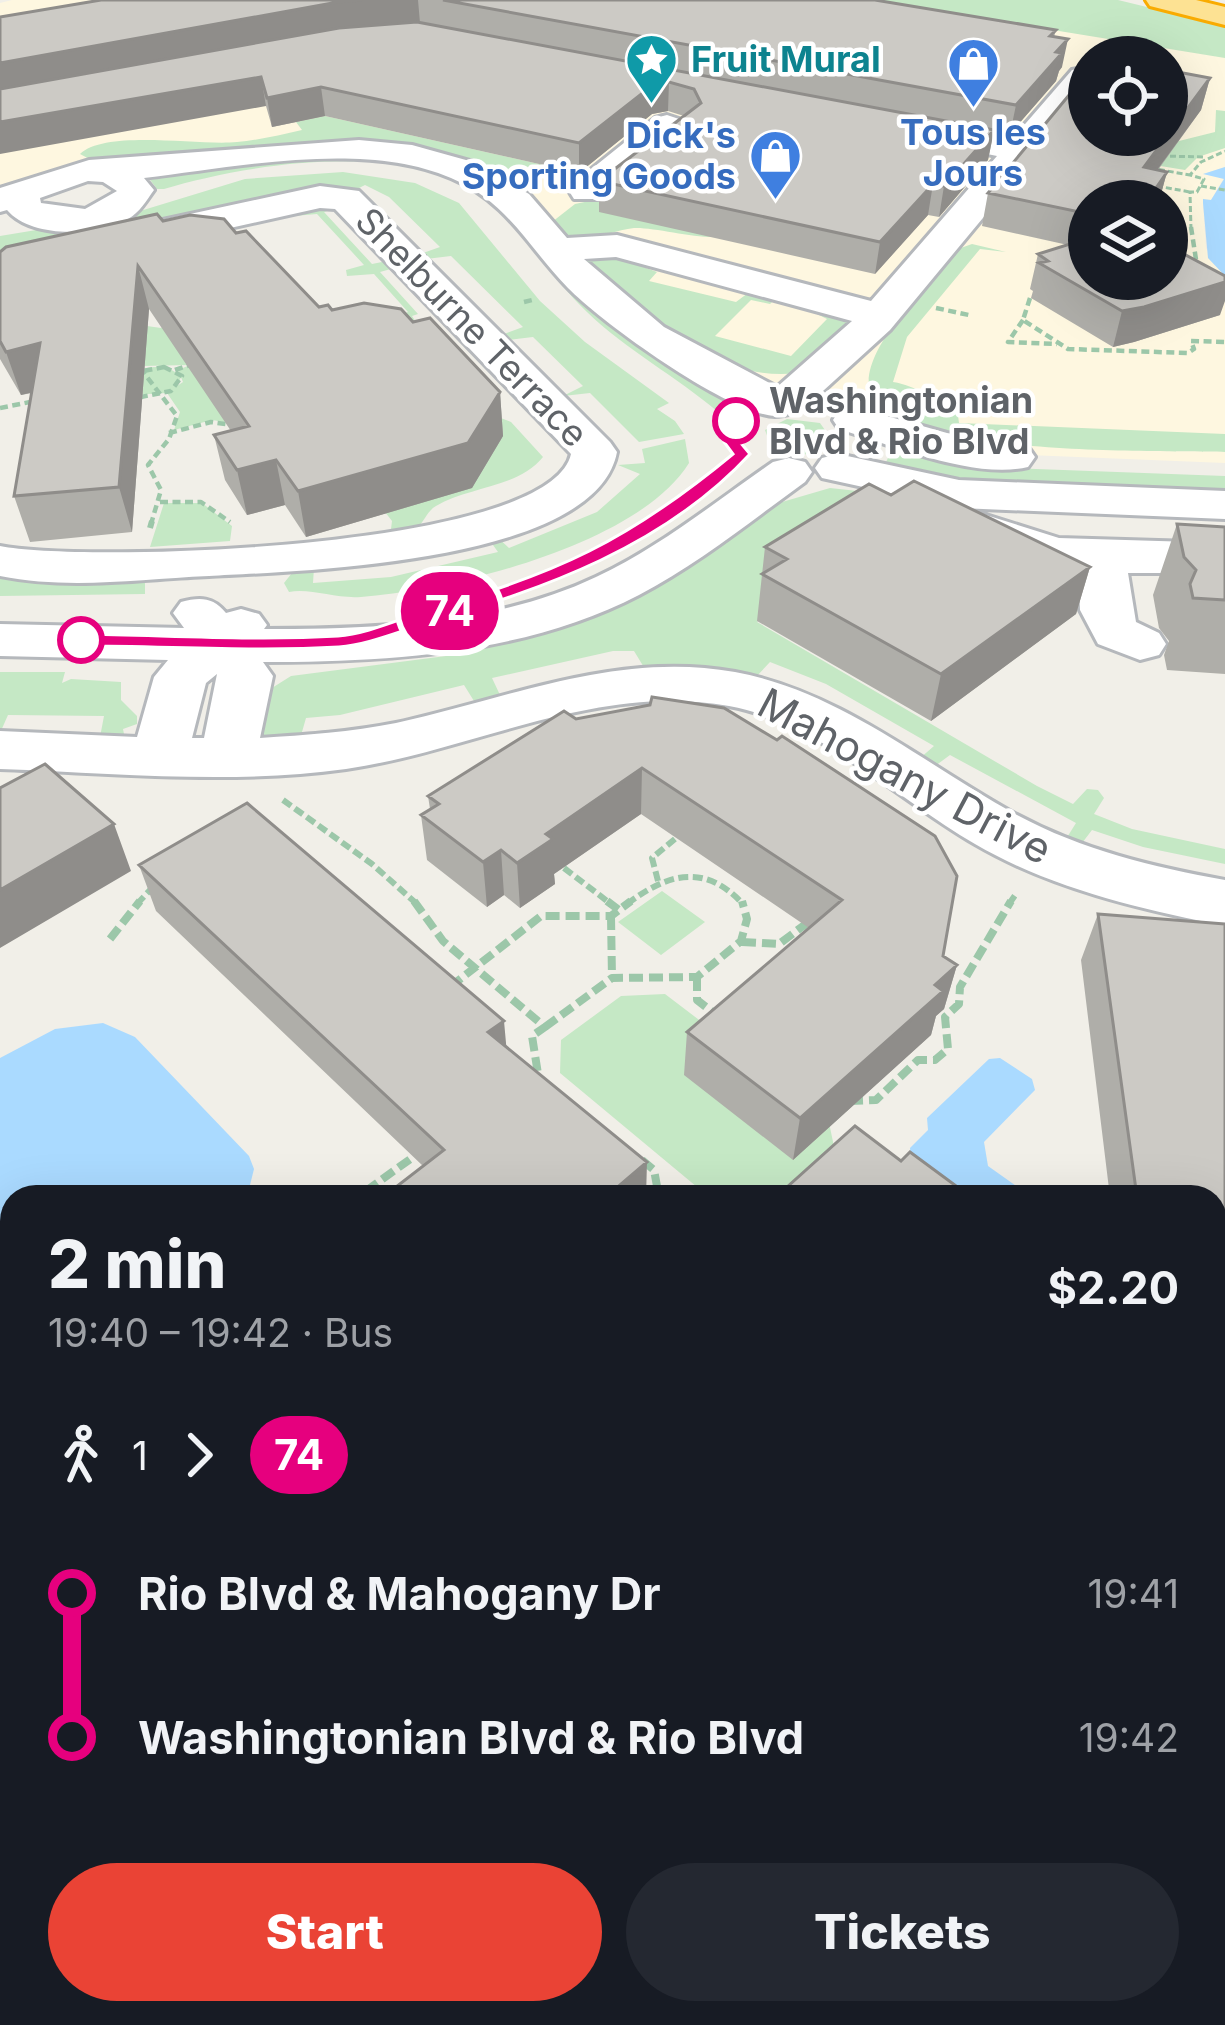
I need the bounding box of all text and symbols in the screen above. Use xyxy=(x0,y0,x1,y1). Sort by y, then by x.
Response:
place icon: Fruit Mural xyxy=(624,31,680,105)
shop icon: Tous les Jours xyxy=(945,36,1001,110)
map controls xyxy=(1068,36,1188,300)
button: locate xyxy=(1068,36,1188,156)
place label: Fruit Mural xyxy=(691,37,881,81)
place label: Tous les Jours xyxy=(900,110,1046,195)
place label: Dick's Sporting Goods xyxy=(462,113,736,198)
shop icon: Dick's Sporting Goods xyxy=(747,128,803,202)
button: layers xyxy=(1068,180,1188,300)
street label: Shelburne Terrace xyxy=(347,199,597,455)
place label: Washingtonian Blvd & Rio Blvd xyxy=(769,378,1033,463)
marker: Washingtonian Blvd & Rio Blvd xyxy=(714,399,758,443)
line badge: 74 xyxy=(396,572,504,650)
text: 74 xyxy=(425,585,475,636)
unlabelled marker xyxy=(59,618,103,662)
street label: Mahogany Drive xyxy=(750,677,1061,874)
text: 2 min xyxy=(48,1224,226,1304)
text: $2.20 xyxy=(1047,1260,1179,1315)
text: 19:40 – 19:42 · Bus xyxy=(48,1309,393,1356)
icon: walk xyxy=(48,1422,114,1488)
icon: forward xyxy=(166,1422,232,1488)
text: 74 xyxy=(274,1429,324,1480)
text: 1 xyxy=(132,1432,148,1479)
text: Rio Blvd & Mahogany Dr xyxy=(138,1566,661,1621)
text: 19:41 xyxy=(1087,1570,1179,1617)
text: Washingtonian Blvd & Rio Blvd xyxy=(138,1710,804,1765)
text: 19:42 xyxy=(1079,1714,1179,1761)
button: Start xyxy=(48,1863,602,2001)
button: Tickets xyxy=(626,1863,1179,2001)

